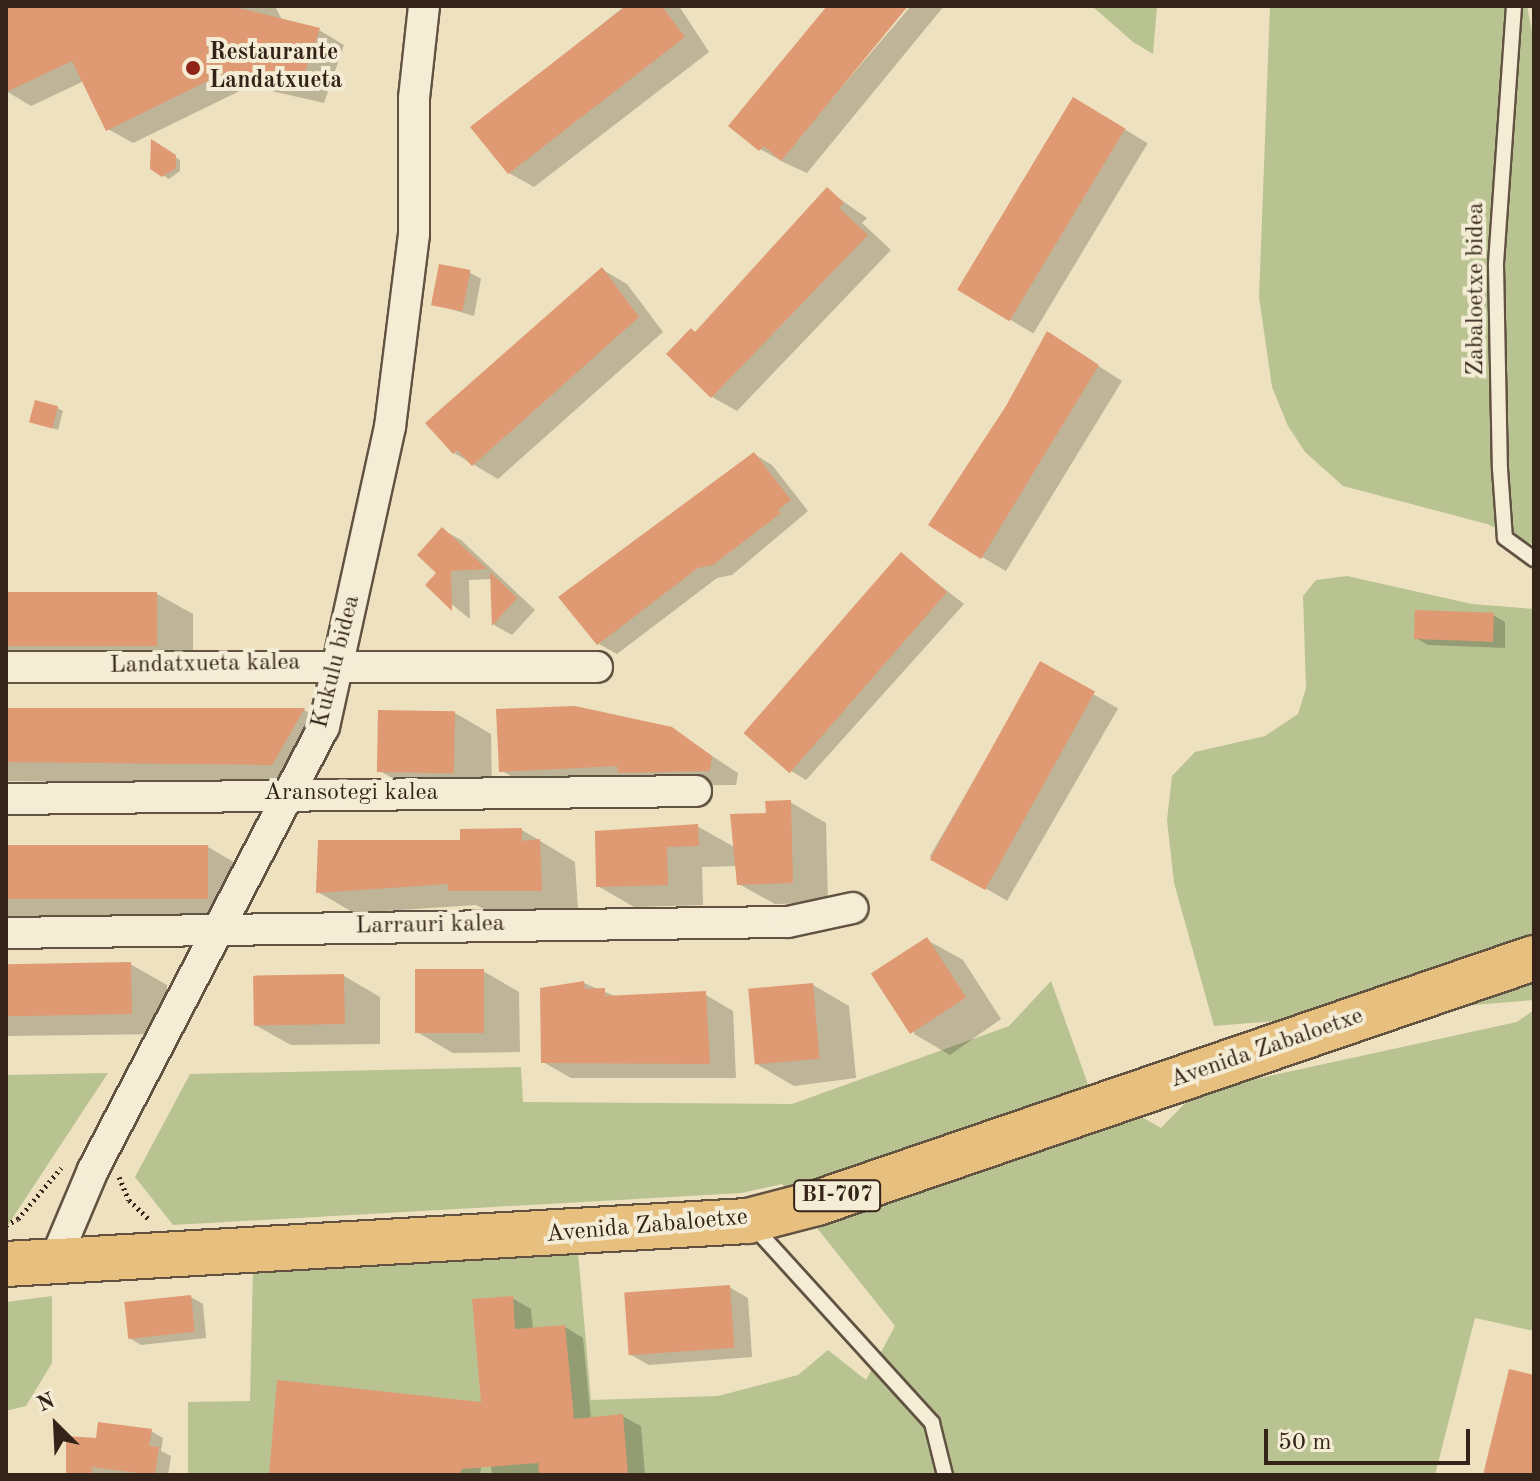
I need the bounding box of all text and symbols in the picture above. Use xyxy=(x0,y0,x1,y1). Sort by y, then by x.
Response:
place label: Restaurante Landatxueta xyxy=(209,40,342,96)
marker: Restaurante Landatxueta xyxy=(184,59,202,77)
street label: Zabaloetxe bidea xyxy=(1463,202,1491,376)
street label: Kukulu bidea xyxy=(307,592,367,732)
street label: Landatxueta kalea xyxy=(109,649,301,681)
street label: Aransotegi kalea xyxy=(264,780,438,808)
street label: Larrauri kalea xyxy=(355,910,505,942)
street label: Avenida Zabaloetxe xyxy=(1167,1002,1367,1096)
road number: BI-707 xyxy=(793,1178,881,1214)
street label: Avenida Zabaloetxe xyxy=(545,1204,749,1250)
north arrow xyxy=(16,1385,96,1465)
text: N xyxy=(34,1390,58,1417)
scale bar xyxy=(1268,1413,1474,1463)
text: 50 m xyxy=(1278,1431,1332,1455)

